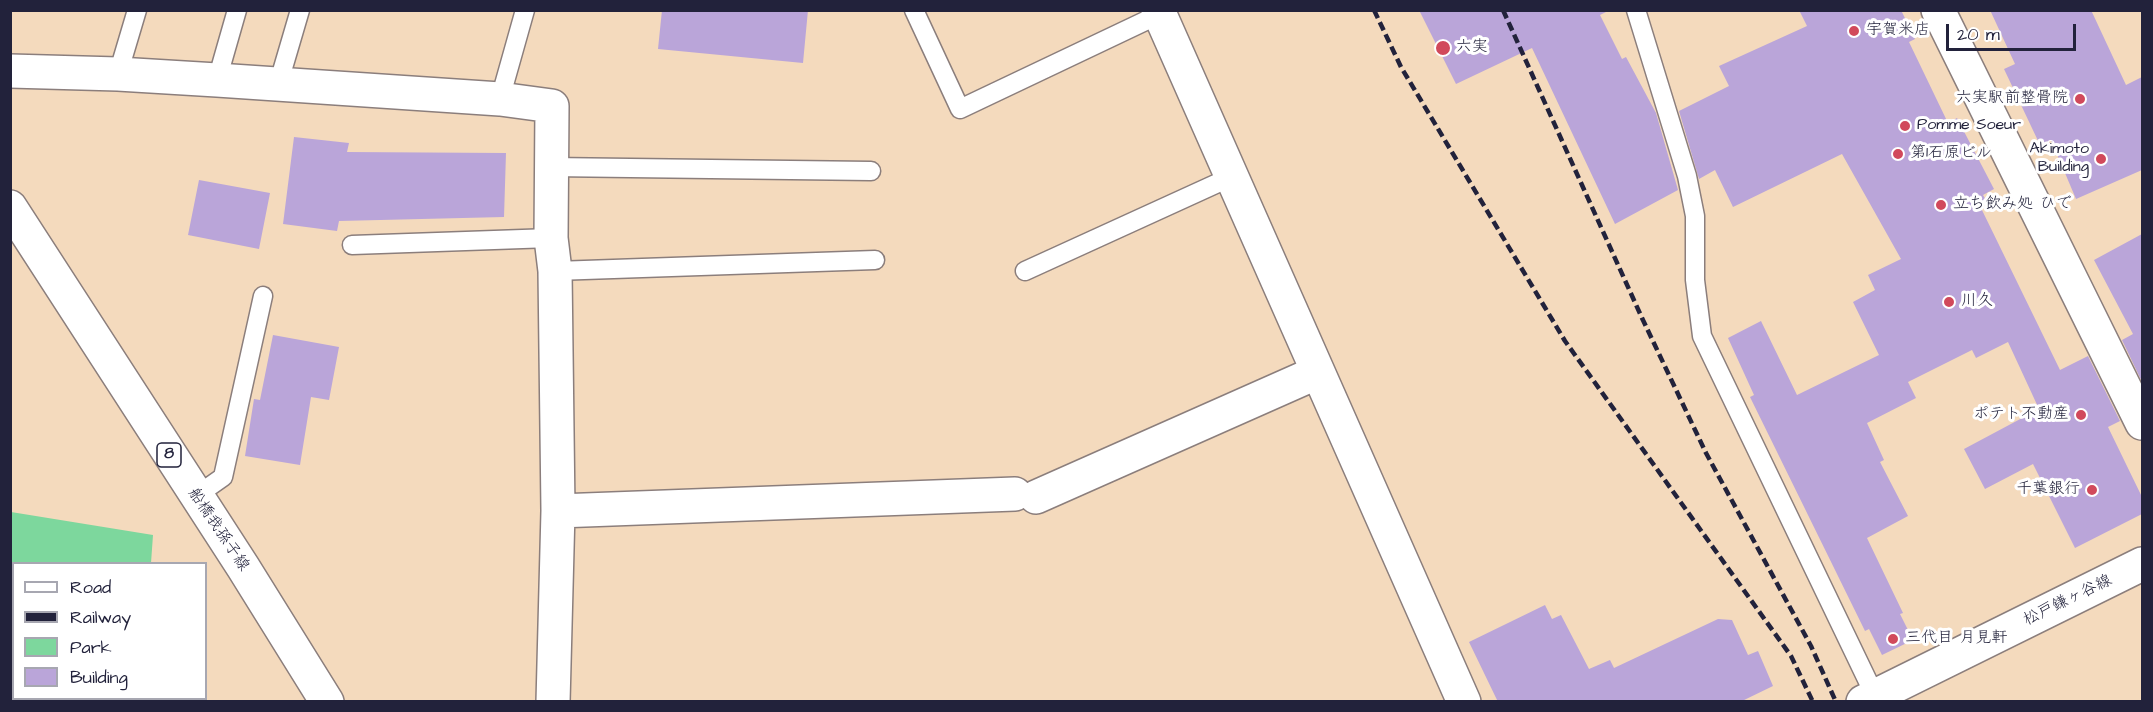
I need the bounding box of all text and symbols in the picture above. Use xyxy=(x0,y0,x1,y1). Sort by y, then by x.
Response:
scale bar xyxy=(1949,12,2080,50)
place label: 宇賀米店 xyxy=(1866,21,1930,41)
text: 20 m xyxy=(1957,22,2000,47)
marker: 宇賀米店 xyxy=(1847,24,1861,38)
place label: 六実 xyxy=(1456,38,1488,58)
marker: 六実 xyxy=(1434,39,1452,57)
place label: 六実駅前整骨院 xyxy=(1956,89,2068,109)
marker: 六実駅前整骨院 xyxy=(2073,92,2087,106)
place label: Pomme Soeur xyxy=(1917,116,2021,136)
marker: Pomme Soeur xyxy=(1898,119,1912,133)
place label: Akimoto Building xyxy=(2030,140,2089,178)
place label: 第1石原ビル xyxy=(1910,144,1992,164)
marker: 第1石原ビル xyxy=(1891,147,1905,161)
marker: Akimoto Building xyxy=(2094,152,2108,166)
place label: 立ち飲み処 ひで xyxy=(1953,195,2071,215)
marker: 立ち飲み処 ひで xyxy=(1934,198,1948,212)
place label: 川久 xyxy=(1961,292,1993,312)
marker: 川久 xyxy=(1942,295,1956,309)
place label: ポテト不動産 xyxy=(1973,405,2069,425)
marker: ポテト不動産 xyxy=(2074,408,2088,422)
road number: 8 xyxy=(157,443,181,467)
place label: 千葉銀行 xyxy=(2016,480,2080,500)
marker: 千葉銀行 xyxy=(2085,483,2099,497)
street label: 船橋我孫子線 xyxy=(183,485,253,575)
legend xyxy=(12,562,207,700)
street label: 松戸鎌ヶ谷線 xyxy=(2021,571,2115,631)
text: Road xyxy=(70,575,111,600)
text: Railway xyxy=(70,605,131,630)
place label: 三代目 月見軒 xyxy=(1905,629,2007,649)
marker: 三代目 月見軒 xyxy=(1886,632,1900,646)
text: Park xyxy=(70,635,112,660)
text: Building xyxy=(70,665,128,690)

